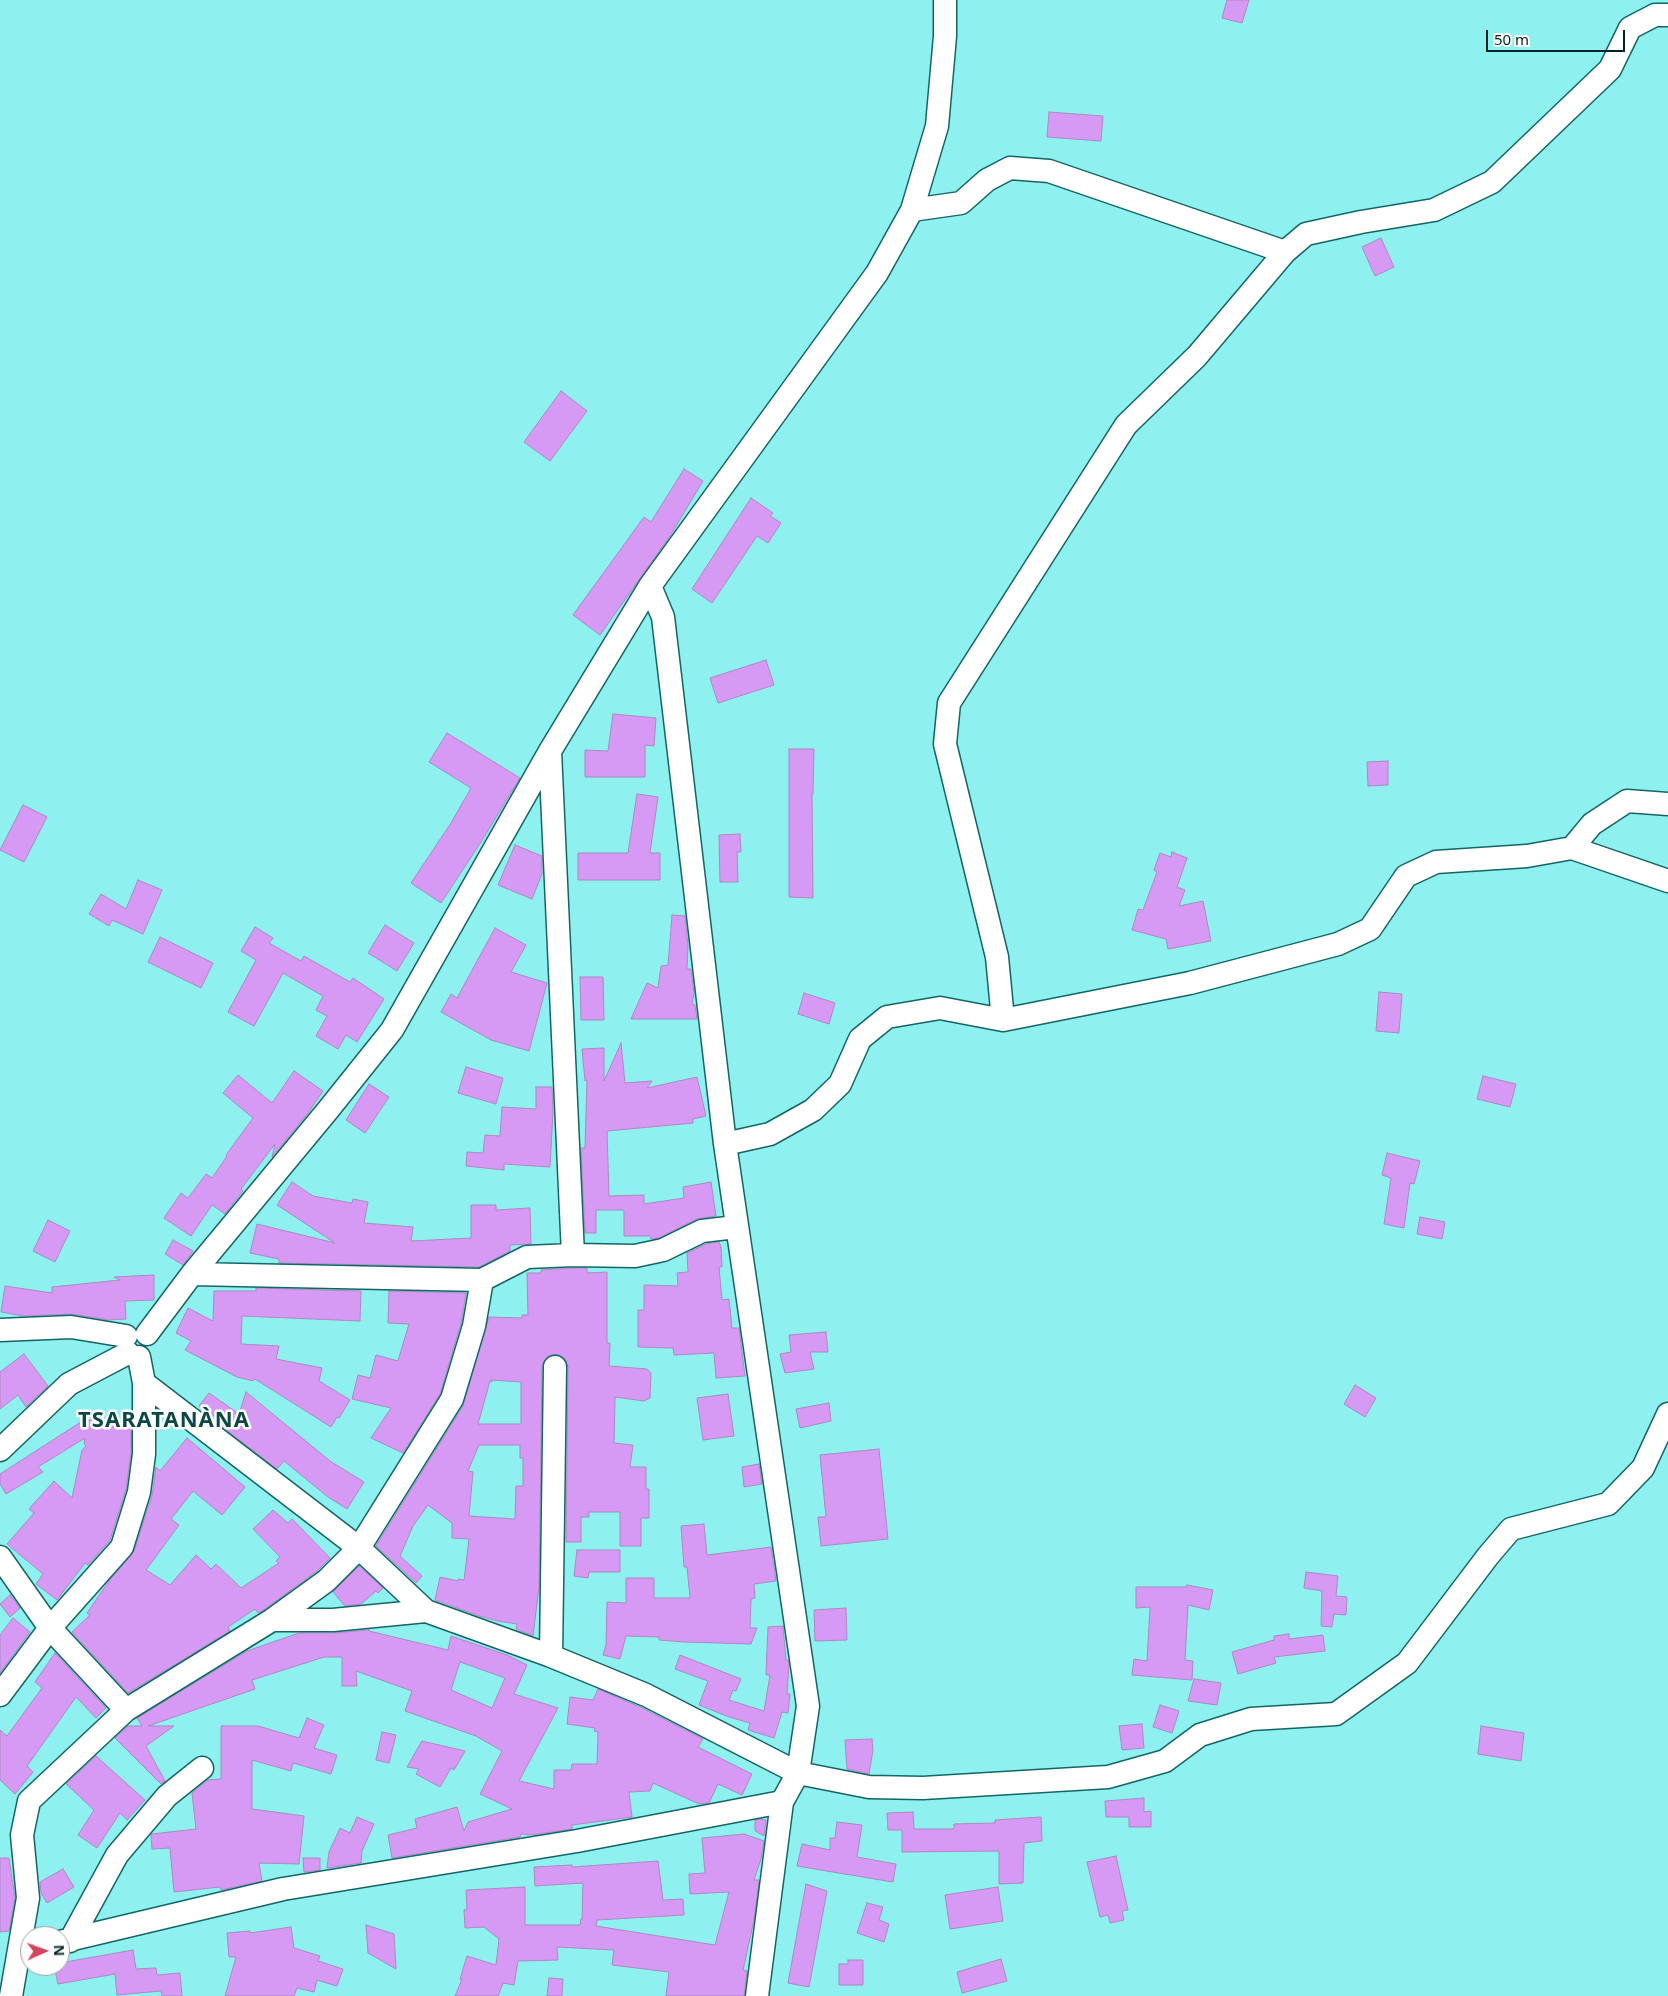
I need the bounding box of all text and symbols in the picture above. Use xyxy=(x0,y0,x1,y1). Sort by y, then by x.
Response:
scale bar xyxy=(1488,20,1627,52)
text: 50 m xyxy=(1494,29,1529,49)
district label: TSARATANÀNA xyxy=(77,1408,251,1434)
north arrow xyxy=(20,1926,70,1976)
text: N xyxy=(50,1944,69,1957)

